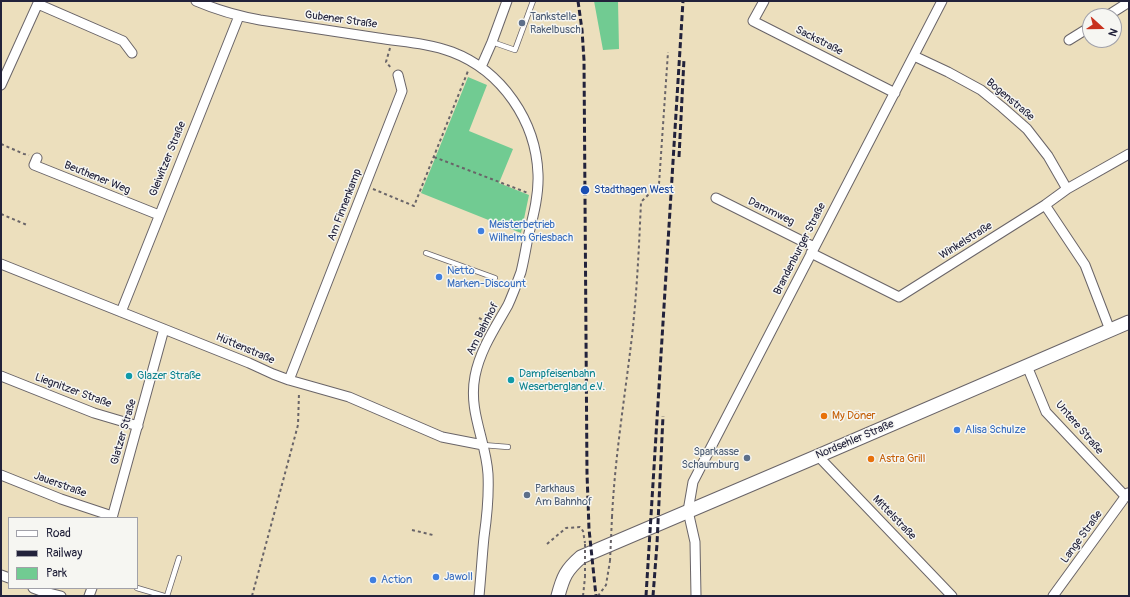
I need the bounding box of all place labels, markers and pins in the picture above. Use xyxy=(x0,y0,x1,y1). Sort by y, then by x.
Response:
place label: Tankstelle Rakelbusch xyxy=(530,10,581,36)
marker: Tankstelle Rakelbusch xyxy=(517,18,527,28)
place label: Stadthagen West xyxy=(594,183,674,197)
marker: Stadthagen West xyxy=(579,184,591,196)
place label: Meisterbetrieb Wilhelm Griesbach xyxy=(489,218,573,244)
marker: Meisterbetrieb Wilhelm Griesbach xyxy=(476,226,486,236)
place label: Netto Marken-Discount xyxy=(447,264,526,290)
marker: Netto Marken-Discount xyxy=(434,272,444,282)
place label: Dampfeisenbahn Weserbergland e.V. xyxy=(519,367,605,393)
place label: Glazer Straße xyxy=(137,369,201,383)
marker: Glazer Straße xyxy=(124,371,134,381)
marker: Dampfeisenbahn Weserbergland e.V. xyxy=(506,375,516,385)
place label: My Döner xyxy=(832,409,875,423)
marker: My Döner xyxy=(819,411,829,421)
place label: Alisa Schulze xyxy=(965,423,1026,437)
marker: Alisa Schulze xyxy=(952,425,962,435)
place label: Sparkasse Schaumburg xyxy=(682,445,739,471)
place label: Astra Grill xyxy=(879,452,925,466)
marker: Sparkasse Schaumburg xyxy=(742,453,752,463)
marker: Astra Grill xyxy=(866,454,876,464)
place label: Parkhaus Am Bahnhof xyxy=(535,482,592,508)
marker: Parkhaus Am Bahnhof xyxy=(522,490,532,500)
place label: Jawoll xyxy=(444,570,473,584)
marker: Jawoll xyxy=(431,572,441,582)
place label: Action xyxy=(381,573,412,587)
marker: Action xyxy=(368,575,378,585)

